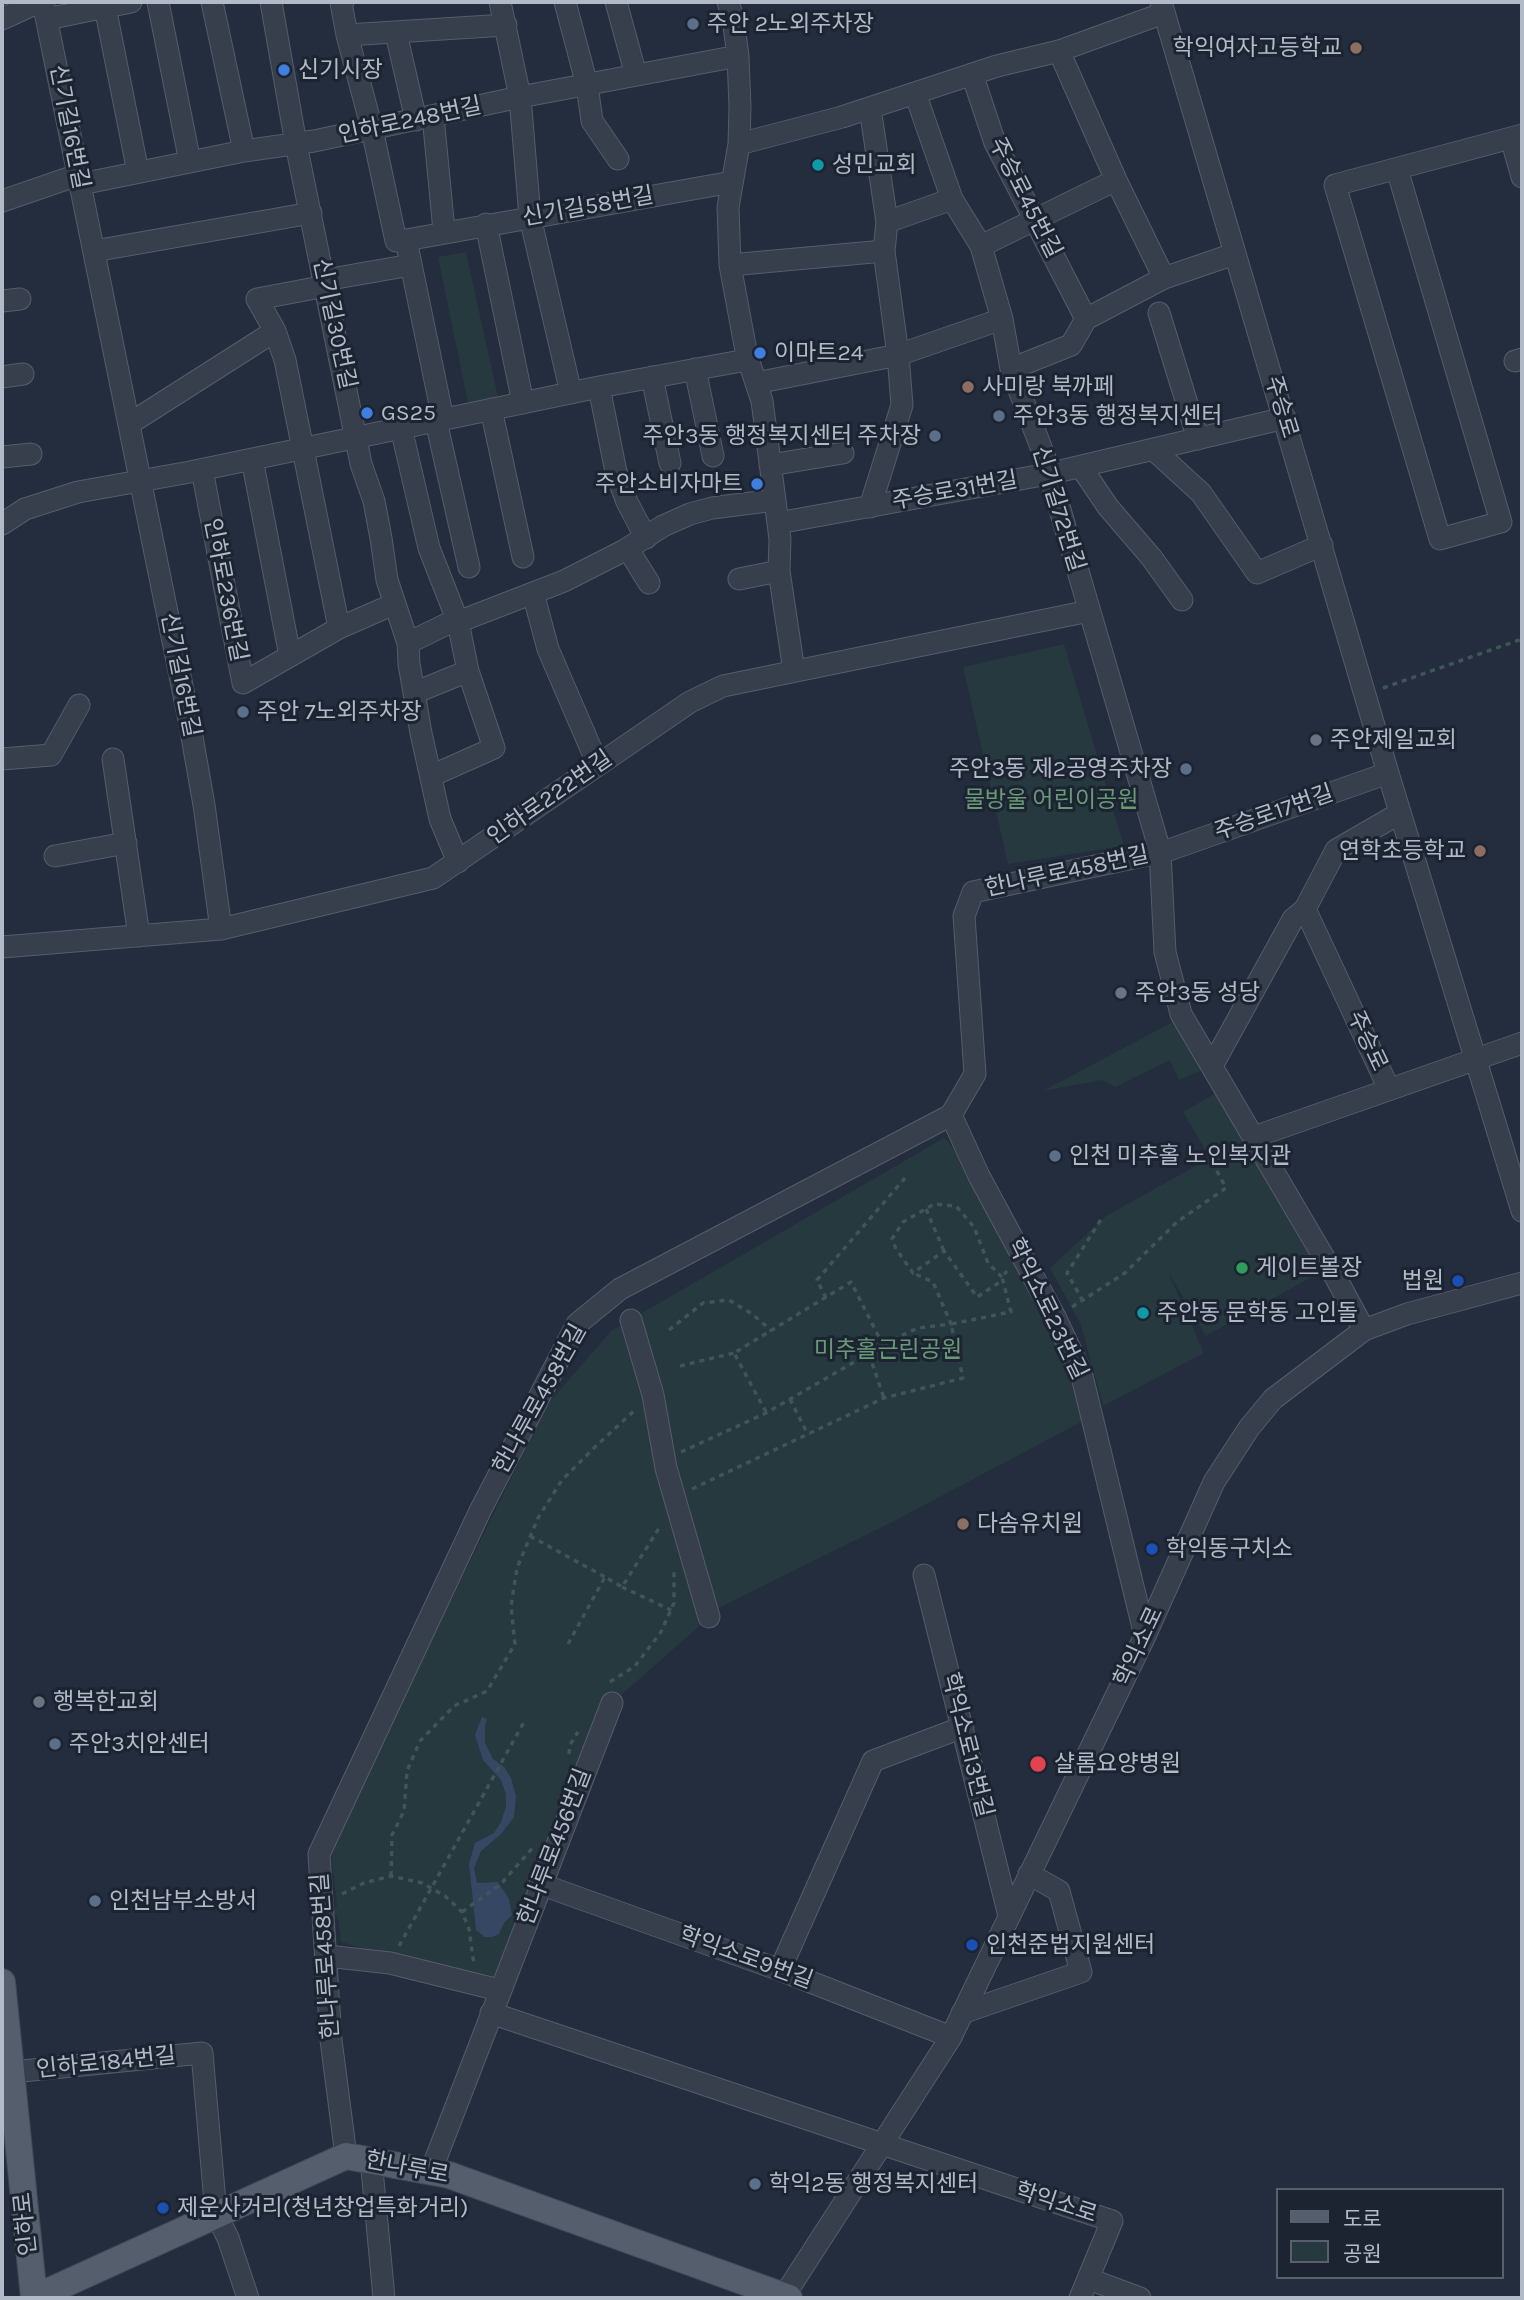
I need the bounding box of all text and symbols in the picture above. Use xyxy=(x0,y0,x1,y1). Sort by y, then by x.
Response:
place label: 주안 2노외주차장 xyxy=(707,10,874,38)
marker: 주안 2노외주차장 xyxy=(685,16,701,32)
place label: 학익여자고등학교 xyxy=(1173,34,1342,62)
marker: 학익여자고등학교 xyxy=(1348,40,1364,56)
place label: 신기시장 xyxy=(298,56,383,84)
street label: 신기길16번길 xyxy=(43,62,95,192)
marker: 신기시장 xyxy=(276,62,292,78)
street label: 인하로248번길 xyxy=(336,92,484,150)
street label: 주승로45번길 xyxy=(983,133,1067,263)
place label: 성민교회 xyxy=(832,151,917,179)
marker: 성민교회 xyxy=(810,157,826,173)
street label: 신기길58번길 xyxy=(520,182,656,232)
street label: 신기길30번길 xyxy=(307,256,361,392)
place label: 이마트24 xyxy=(774,339,864,367)
marker: 이마트24 xyxy=(752,345,768,361)
place label: 사미랑 북까페 xyxy=(982,373,1114,401)
street label: 주승로 xyxy=(1259,373,1303,441)
marker: 사미랑 북까페 xyxy=(960,379,976,395)
place label: GS25 xyxy=(381,399,436,427)
place label: 주안3동 행정복지센터 xyxy=(1013,402,1222,430)
marker: GS25 xyxy=(359,405,375,421)
marker: 주안3동 행정복지센터 xyxy=(991,408,1007,424)
place label: 주안3동 행정복지센터 주차장 xyxy=(643,422,921,450)
marker: 주안3동 행정복지센터 주차장 xyxy=(927,428,943,444)
street label: 신기길72번길 xyxy=(1026,443,1090,575)
street label: 주승로31번길 xyxy=(890,466,1020,516)
place label: 주안소비자마트 xyxy=(595,470,743,498)
marker: 주안소비자마트 xyxy=(749,476,765,492)
street label: 인하로236번길 xyxy=(198,516,252,664)
street label: 신기길16번길 xyxy=(154,610,206,740)
place label: 주안 7노외주차장 xyxy=(257,698,421,726)
marker: 주안 7노외주차장 xyxy=(235,704,251,720)
place label: 주안제일교회 xyxy=(1330,726,1457,754)
marker: 주안제일교회 xyxy=(1308,732,1324,748)
street label: 인하로222번길 xyxy=(482,745,618,851)
place label: 주안3동 제2공영주차장 xyxy=(949,755,1172,783)
marker: 주안3동 제2공영주차장 xyxy=(1178,761,1194,777)
street label: 주승로17번길 xyxy=(1211,780,1337,846)
park label: 물방울 어린이공원 xyxy=(964,786,1138,814)
place label: 연학초등학교 xyxy=(1339,837,1466,865)
street label: 한나루로458번길 xyxy=(982,841,1152,903)
marker: 연학초등학교 xyxy=(1472,843,1488,859)
place label: 주안3동 성당 xyxy=(1135,979,1260,1007)
marker: 주안3동 성당 xyxy=(1113,985,1129,1001)
street label: 주승로 xyxy=(1341,1006,1393,1076)
place label: 인천 미추홀 노인복지관 xyxy=(1069,1142,1292,1170)
marker: 인천 미추홀 노인복지관 xyxy=(1047,1148,1063,1164)
street label: 학익소로23번길 xyxy=(1001,1234,1093,1384)
place label: 게이트볼장 xyxy=(1256,1254,1362,1282)
marker: 게이트볼장 xyxy=(1234,1260,1250,1276)
place label: 법원 xyxy=(1402,1267,1444,1295)
marker: 법원 xyxy=(1450,1273,1466,1289)
place label: 주안동 문학동 고인돌 xyxy=(1157,1299,1358,1327)
marker: 주안동 문학동 고인돌 xyxy=(1135,1305,1151,1321)
street label: 한나루로458번길 xyxy=(487,1319,593,1479)
park label: 미추홀근린공원 xyxy=(814,1336,962,1364)
place label: 다솜유치원 xyxy=(977,1510,1083,1538)
marker: 다솜유치원 xyxy=(955,1516,971,1532)
place label: 학익동구치소 xyxy=(1166,1535,1293,1563)
marker: 학익동구치소 xyxy=(1144,1541,1160,1557)
street label: 학익소로 xyxy=(1109,1603,1169,1691)
street label: 학익소로13번길 xyxy=(936,1670,998,1820)
place label: 행복한교회 xyxy=(53,1688,159,1716)
marker: 행복한교회 xyxy=(31,1694,47,1710)
place label: 주안3치안센터 xyxy=(69,1730,210,1758)
marker: 주안3치안센터 xyxy=(47,1736,63,1752)
place label: 샬롬요양병원 xyxy=(1054,1750,1181,1778)
marker: 샬롬요양병원 xyxy=(1028,1754,1048,1774)
street label: 한나루로456번길 xyxy=(512,1765,598,1929)
street label: 한나루로458번길 xyxy=(306,1872,346,2040)
place label: 인천남부소방서 xyxy=(109,1887,257,1915)
marker: 인천남부소방서 xyxy=(87,1893,103,1909)
street label: 학익소로9번길 xyxy=(675,1921,817,1995)
place label: 인천준법지원센터 xyxy=(986,1931,1155,1959)
marker: 인천준법지원센터 xyxy=(964,1937,980,1953)
street label: 인하로184번길 xyxy=(35,2042,177,2084)
street label: 한나루로 xyxy=(363,2146,451,2190)
place label: 학익2동 행정복지센터 xyxy=(769,2170,978,2198)
marker: 학익2동 행정복지센터 xyxy=(747,2176,763,2192)
street label: 학익소로 xyxy=(1011,2177,1101,2229)
legend xyxy=(1276,2188,1503,2279)
street label: 인하로 xyxy=(9,2191,43,2257)
place label: 제운사거리(청년창업특화거리) xyxy=(177,2194,468,2222)
marker: 제운사거리(청년창업특화거리) xyxy=(155,2200,171,2216)
text: 도로 xyxy=(1343,2207,1382,2231)
text: 공원 xyxy=(1343,2242,1382,2266)

